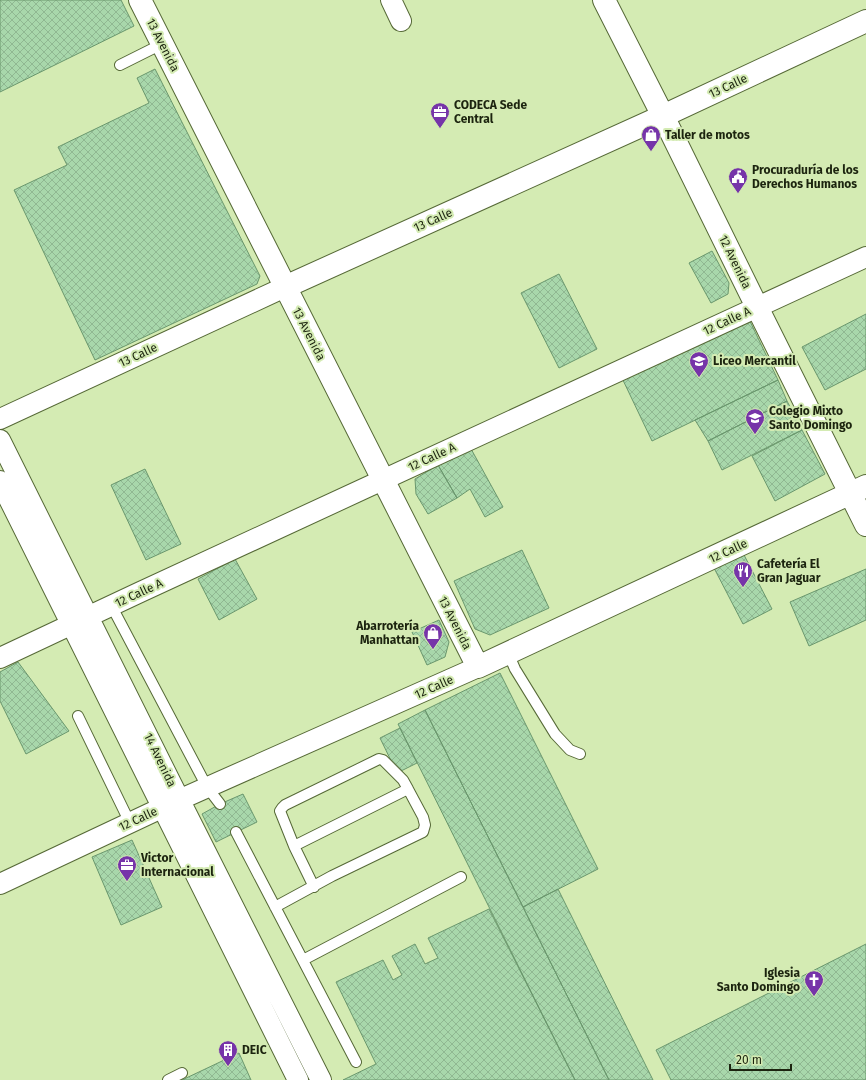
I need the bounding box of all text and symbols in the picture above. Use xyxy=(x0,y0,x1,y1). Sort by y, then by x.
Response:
street label: 13 Avenida xyxy=(144,16,182,74)
street label: 13 Calle xyxy=(707,71,749,101)
place label: CODECA Sede Central xyxy=(454,98,527,126)
office icon: CODECA Sede Central xyxy=(429,101,451,129)
shop icon: Taller de motos xyxy=(640,124,662,152)
place label: Taller de motos xyxy=(665,128,750,142)
place label: Procuraduría de los Derechos Humanos xyxy=(752,163,859,191)
public building icon: Procuraduría de los Derechos Humanos xyxy=(727,166,749,194)
street label: 13 Calle xyxy=(411,205,455,235)
street label: 12 Avenida xyxy=(716,233,754,291)
street label: 12 Calle A xyxy=(701,304,753,338)
street label: 13 Avenida xyxy=(290,305,328,363)
street label: 13 Calle xyxy=(117,340,159,370)
school or university icon: Liceo Mercantil xyxy=(688,350,710,378)
place label: Liceo Mercantil xyxy=(713,354,796,368)
place label: Colegio Mixto Santo Domingo xyxy=(769,404,852,432)
school or university icon: Colegio Mixto Santo Domingo xyxy=(744,407,766,435)
street label: 12 Calle A xyxy=(406,440,458,474)
street label: 12 Calle xyxy=(707,536,749,566)
place label: Cafetería El Gran Jaguar xyxy=(757,557,821,585)
restaurant icon: Cafetería El Gran Jaguar xyxy=(732,560,754,588)
street label: 12 Calle A xyxy=(113,576,165,610)
street label: 13 Avenida xyxy=(436,594,474,652)
place label: Abarrotería Manhattan xyxy=(355,619,419,647)
shop icon: Abarrotería Manhattan xyxy=(422,622,444,650)
street label: 12 Calle xyxy=(412,672,456,702)
street label: 14 Avenida xyxy=(141,731,179,789)
street label: 12 Calle xyxy=(117,804,159,834)
place label: Victor Internacional xyxy=(140,851,214,879)
office icon: Victor Internacional xyxy=(116,854,138,882)
place label: Iglesia Santo Domingo xyxy=(717,966,800,994)
church icon: Iglesia Santo Domingo xyxy=(803,969,825,997)
building icon: DEIC xyxy=(217,1039,239,1067)
place label: DEIC xyxy=(242,1043,267,1057)
scale bar xyxy=(730,1046,791,1072)
text: 20 m xyxy=(736,1053,762,1067)

